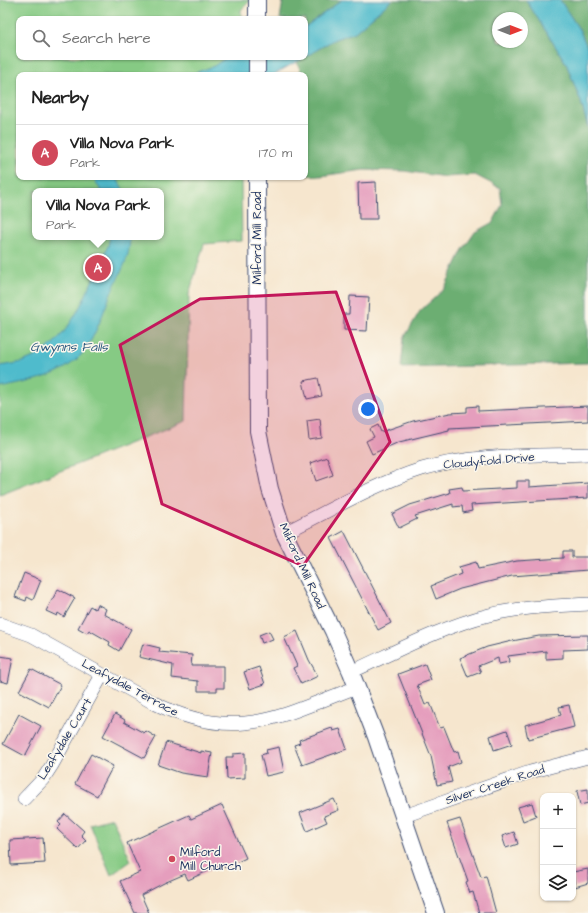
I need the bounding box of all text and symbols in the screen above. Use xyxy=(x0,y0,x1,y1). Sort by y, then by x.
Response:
north arrow xyxy=(492,12,528,48)
search box xyxy=(16,16,308,60)
icon: search xyxy=(30,27,52,49)
text: Search here xyxy=(62,28,151,49)
text: Nearby xyxy=(32,86,89,110)
text: Villa Nova Park xyxy=(70,133,174,154)
text: A xyxy=(41,144,49,162)
text: 170 m xyxy=(259,144,292,162)
text: Park xyxy=(70,154,100,172)
popup xyxy=(32,188,164,240)
street label: Milford Mill Road xyxy=(249,192,266,284)
text: Villa Nova Park xyxy=(46,195,150,216)
text: Park xyxy=(46,216,76,234)
pin: A xyxy=(85,253,111,283)
water label: Gwynns Falls xyxy=(30,338,109,357)
your location xyxy=(358,399,378,419)
street label: Cloudyfold Drive xyxy=(443,448,536,474)
street label: Milford Mill Road xyxy=(275,520,329,612)
street label: Leafydale Terrace xyxy=(78,655,182,722)
street label: Leafydale Court xyxy=(34,695,97,784)
street label: Silver Creek Road xyxy=(443,761,547,809)
map controls xyxy=(540,793,576,901)
button: + xyxy=(540,793,576,829)
button: − xyxy=(540,829,576,865)
place label: Milford Mill Church xyxy=(180,844,241,875)
marker: Milford Mill Church xyxy=(167,854,177,864)
button: layers xyxy=(540,865,576,901)

